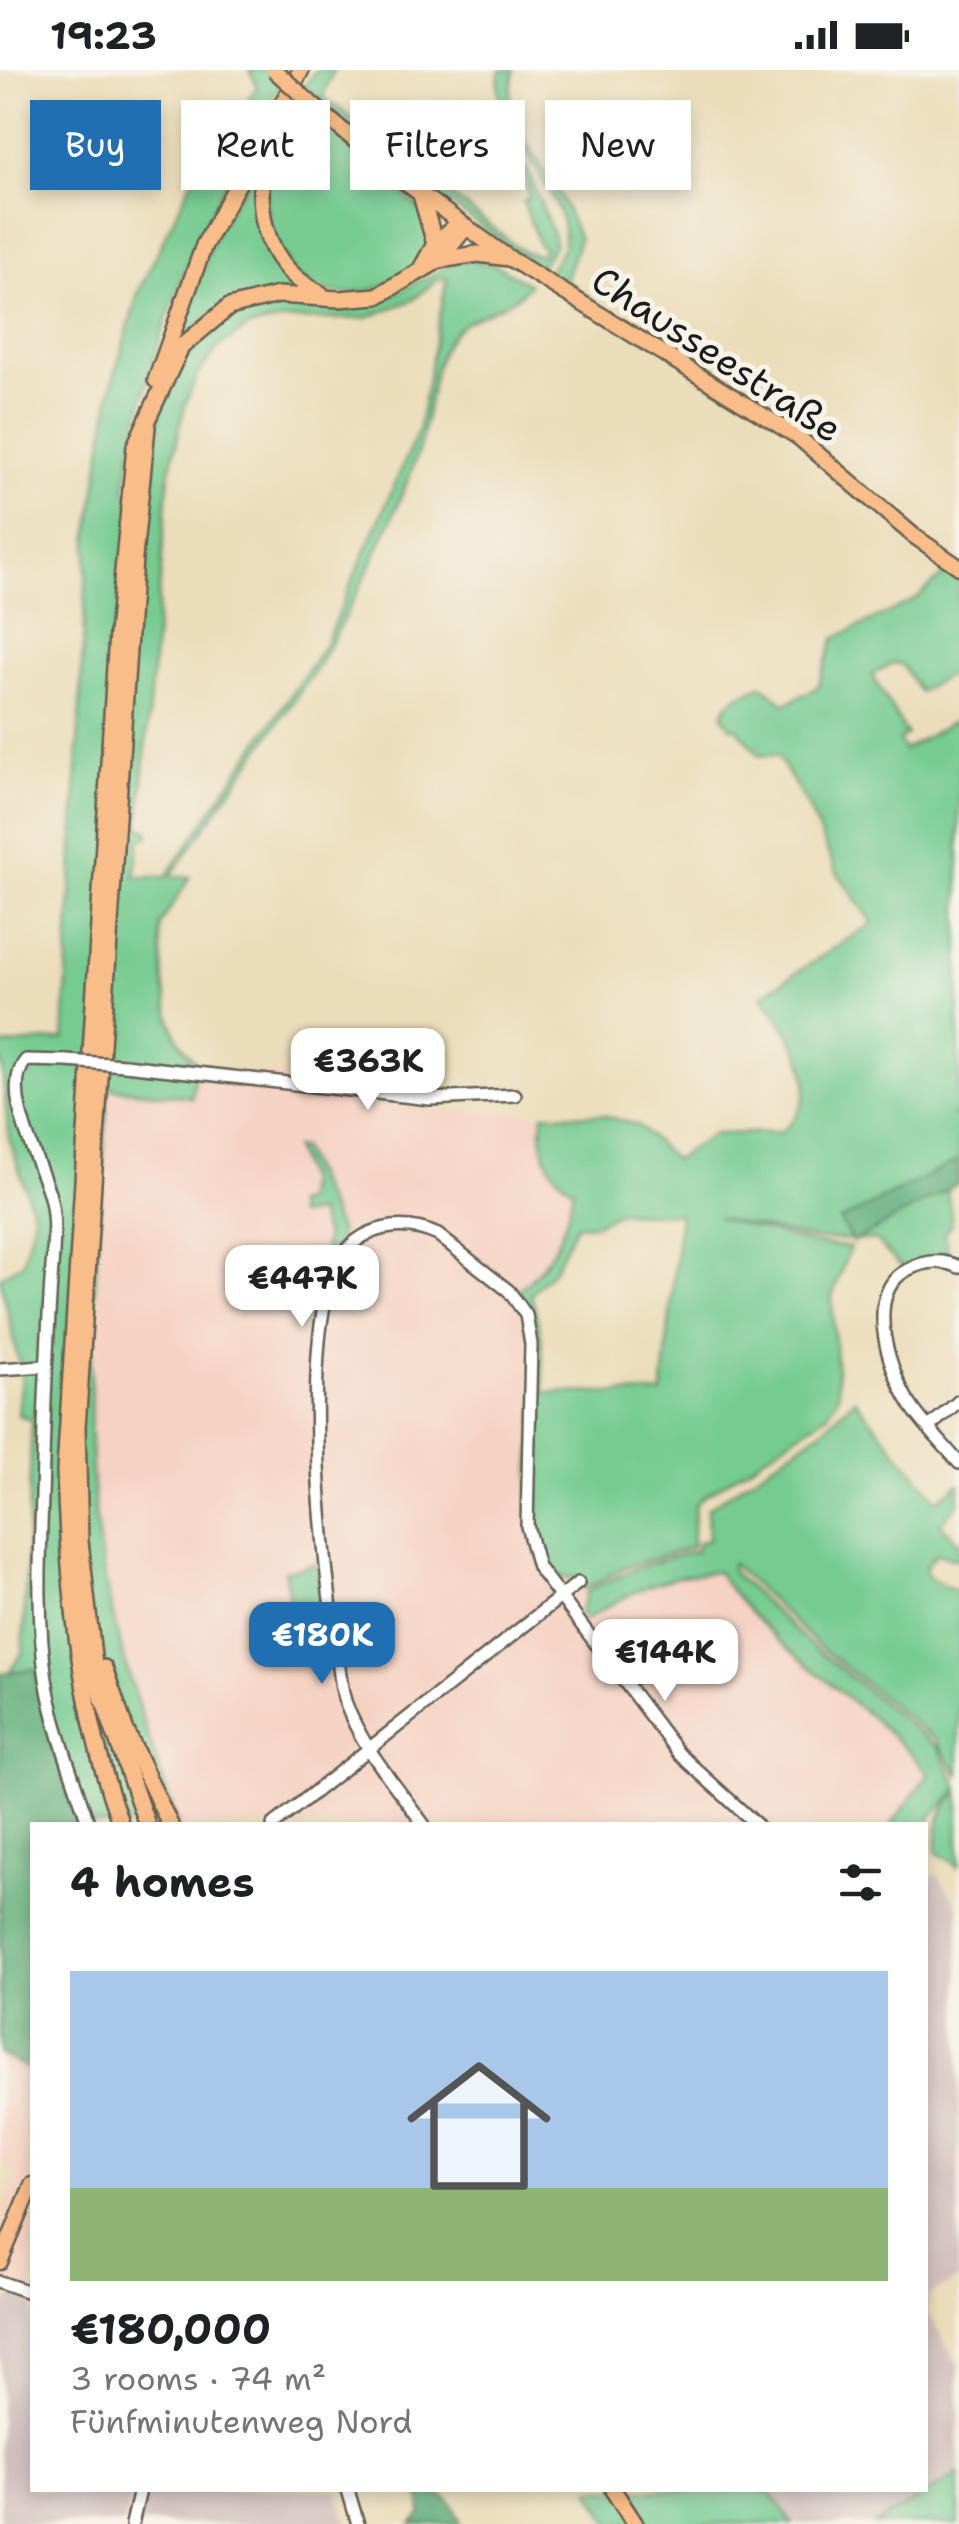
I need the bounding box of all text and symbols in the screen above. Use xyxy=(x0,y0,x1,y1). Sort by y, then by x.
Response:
text: 19:23 xyxy=(50,10,157,61)
chip: Buy xyxy=(30,100,161,190)
chip: Rent xyxy=(181,100,330,190)
chip: Filters xyxy=(350,100,525,190)
chip: New xyxy=(545,100,691,190)
street label: Chausseestraße xyxy=(582,254,852,454)
pin: €363K xyxy=(298,1028,438,1113)
text: €363K xyxy=(313,1039,423,1082)
pin: €447K xyxy=(232,1245,372,1330)
text: €447K xyxy=(247,1256,357,1299)
pin: €180K xyxy=(252,1602,392,1687)
text: €180K xyxy=(271,1613,373,1656)
pin: €144K xyxy=(595,1619,735,1704)
text: €144K xyxy=(614,1630,716,1673)
text: 4 homes xyxy=(70,1854,255,1910)
icon: filters xyxy=(833,1855,888,1910)
icon: home xyxy=(389,2036,569,2216)
text: €180,000 xyxy=(70,2301,271,2357)
text: 3 rooms · 74 m² xyxy=(70,2357,326,2400)
text: Fünfminutenweg Nord xyxy=(70,2400,413,2443)

